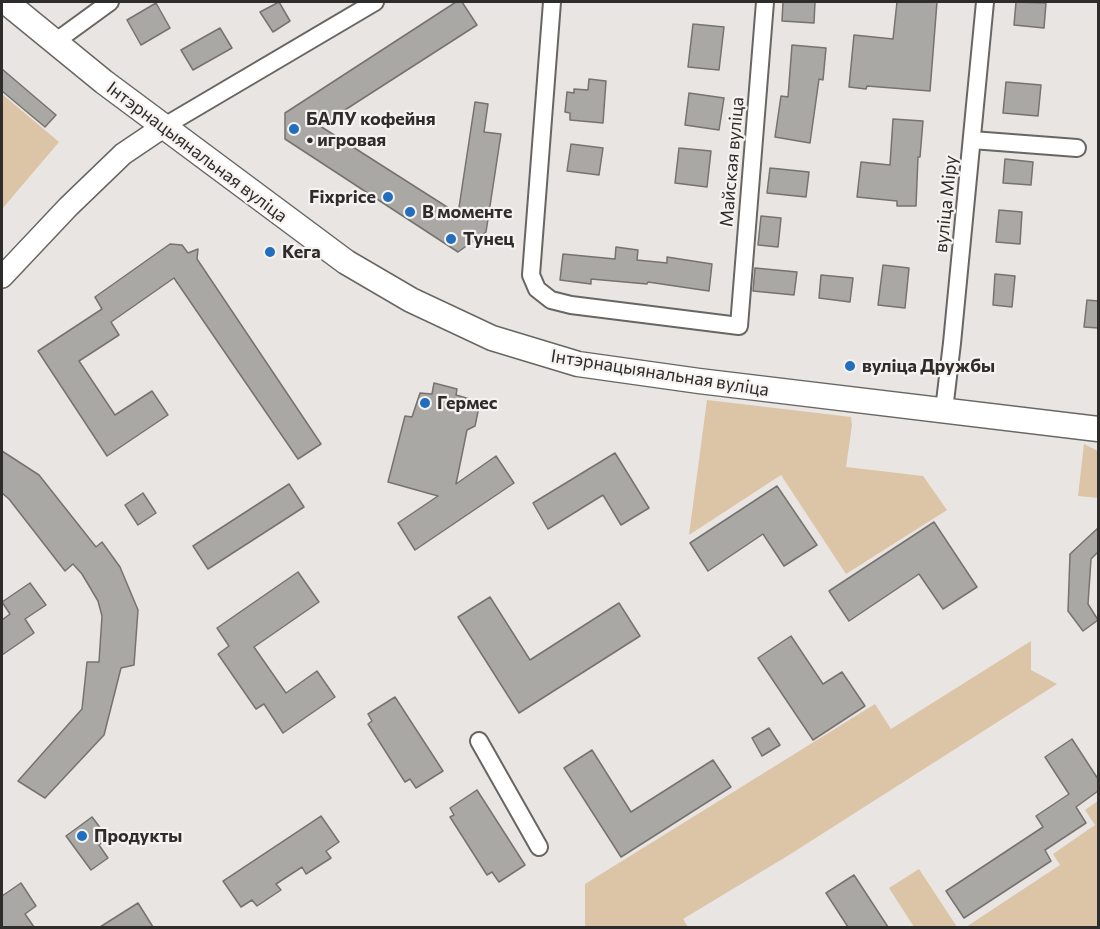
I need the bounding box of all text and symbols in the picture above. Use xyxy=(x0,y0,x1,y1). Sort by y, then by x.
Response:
street label: Інтэрнацыянальная вуліца xyxy=(102,77,292,227)
street label: Майская вуліца xyxy=(716,96,748,228)
place label: БАЛУ кофейня • игровая xyxy=(306,108,436,150)
marker: БАЛУ кофейня • игровая xyxy=(287,122,301,136)
street label: вуліца Міру xyxy=(930,154,962,254)
place label: Fixprice xyxy=(309,186,376,208)
marker: Fixprice xyxy=(381,190,395,204)
place label: В моменте xyxy=(422,201,512,223)
marker: В моменте xyxy=(403,205,417,219)
place label: Тунец xyxy=(463,228,514,250)
marker: Тунец xyxy=(444,232,458,246)
place label: Кега xyxy=(282,241,321,263)
marker: Кега xyxy=(263,245,277,259)
street label: Інтэрнацыянальная вуліца xyxy=(549,345,771,401)
place label: вуліца Дружбы xyxy=(862,355,995,377)
marker: вуліца Дружбы xyxy=(843,359,857,373)
place label: Гермес xyxy=(437,392,498,414)
marker: Гермес xyxy=(418,396,432,410)
place label: Продукты xyxy=(94,825,182,847)
marker: Продукты xyxy=(75,829,89,843)

